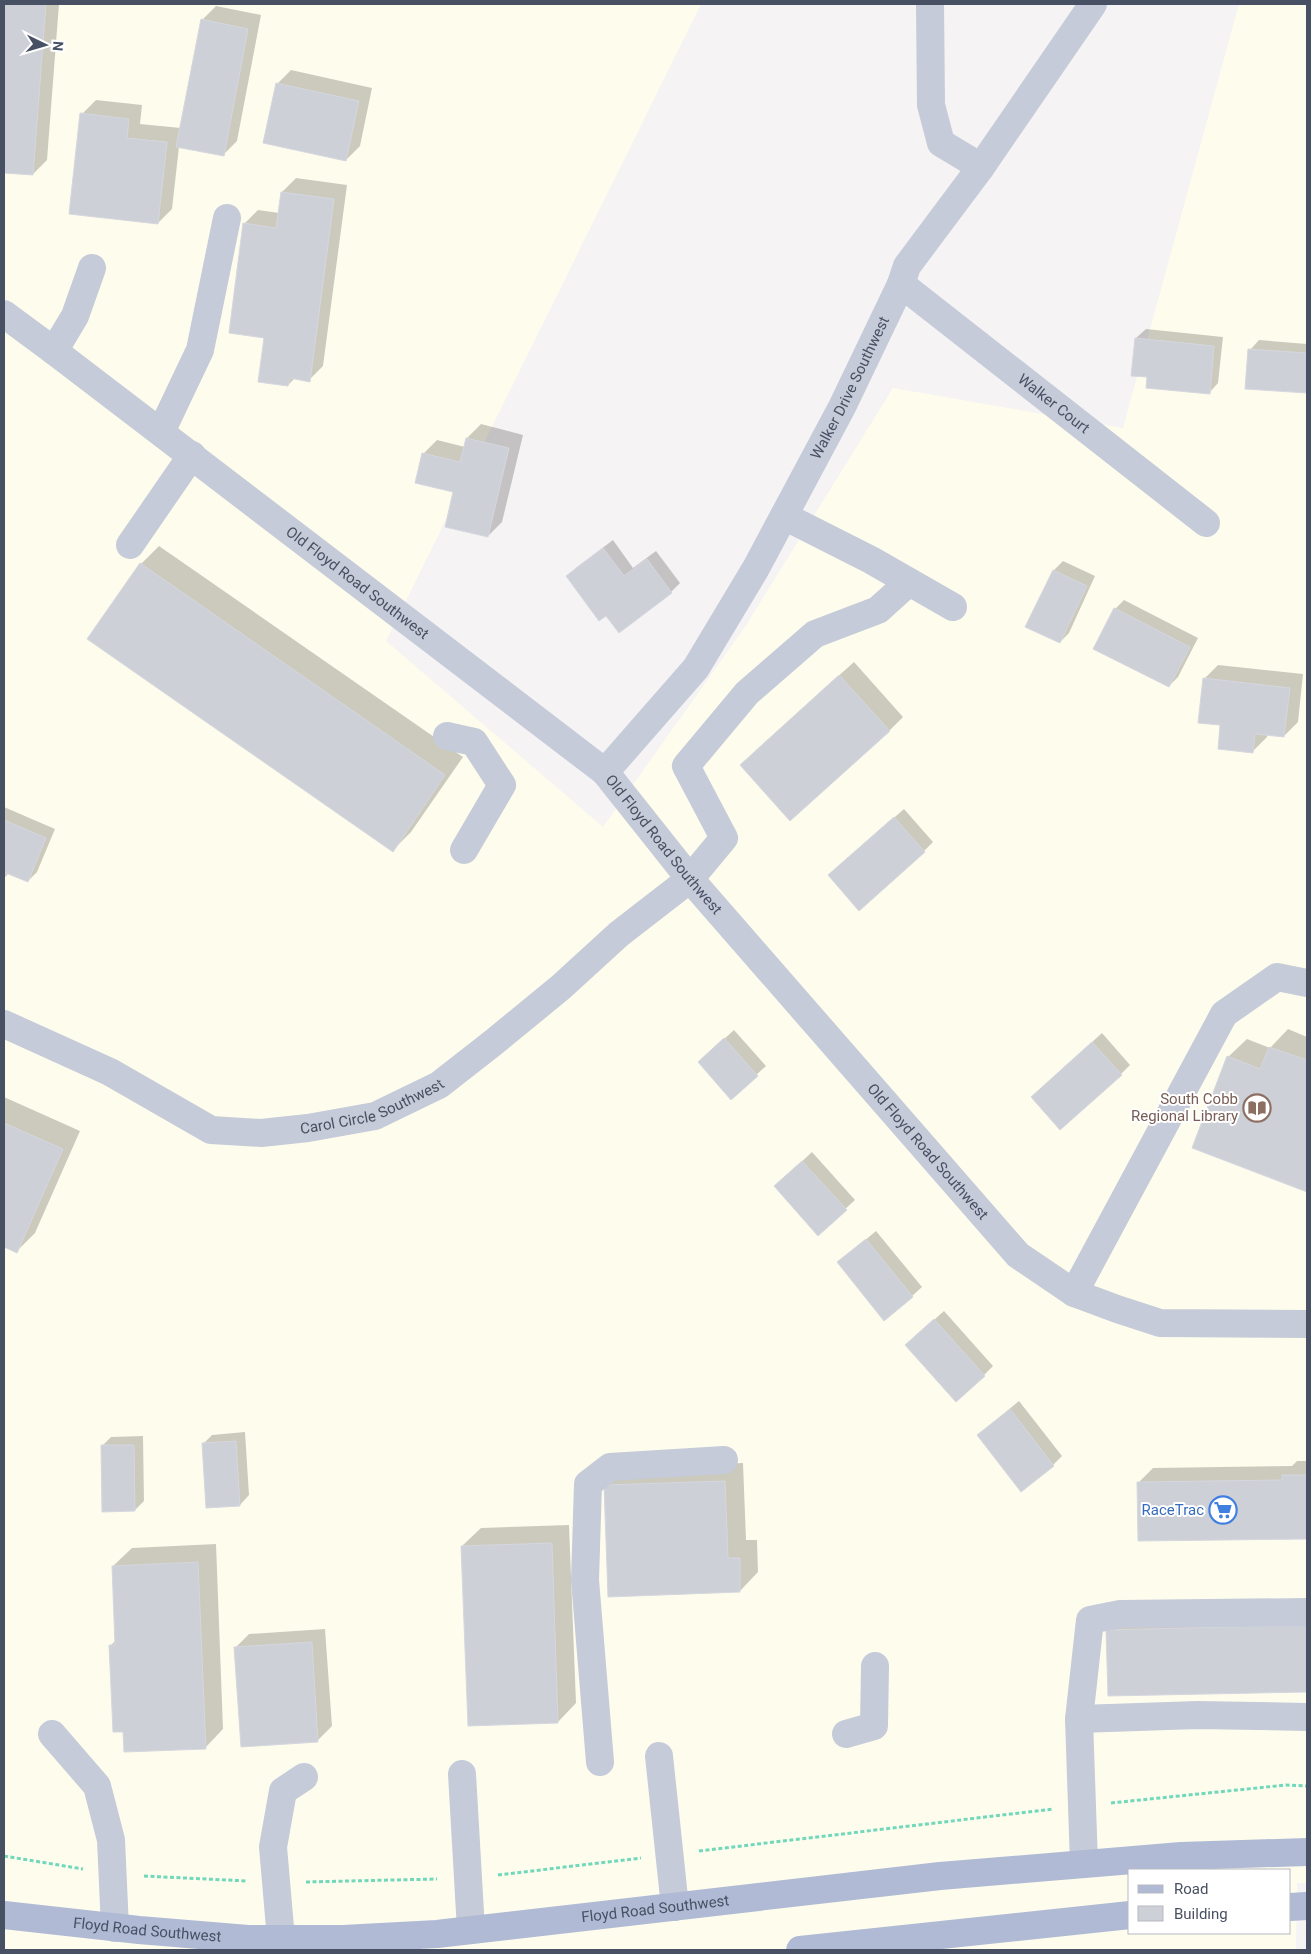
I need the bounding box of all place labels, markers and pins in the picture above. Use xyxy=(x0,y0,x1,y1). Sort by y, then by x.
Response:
place label: South Cobb Regional Library xyxy=(1131,1090,1238,1125)
library icon: South Cobb Regional Library xyxy=(1242,1093,1272,1123)
supermarket icon: RaceTrac xyxy=(1208,1495,1238,1525)
place label: RaceTrac xyxy=(1142,1501,1204,1519)

